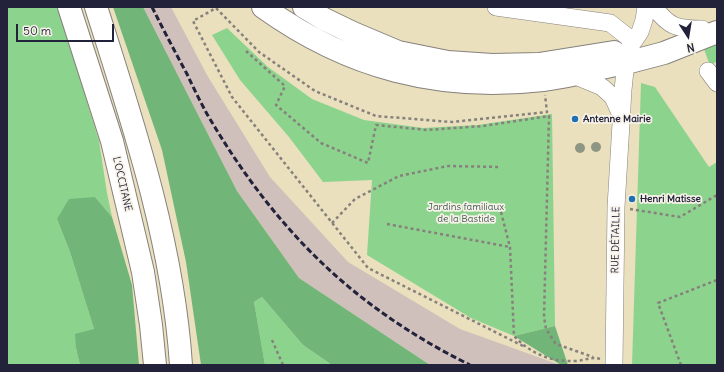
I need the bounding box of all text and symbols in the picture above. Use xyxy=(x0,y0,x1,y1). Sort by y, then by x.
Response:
scale bar xyxy=(18,16,116,42)
north arrow xyxy=(668,16,708,56)
text: 50 m xyxy=(23,23,51,38)
text: N xyxy=(685,40,696,55)
place label: Antenne Mairie xyxy=(583,113,651,125)
marker: Antenne Mairie xyxy=(570,114,580,124)
street label: L'OCCITANE xyxy=(110,156,134,212)
place label: Henri Matisse xyxy=(640,193,701,205)
marker: Henri Matisse xyxy=(627,194,637,204)
park label: Jardins familiaux de la Bastide xyxy=(428,201,504,224)
street label: RUE DÉTAILLE xyxy=(609,207,623,273)

